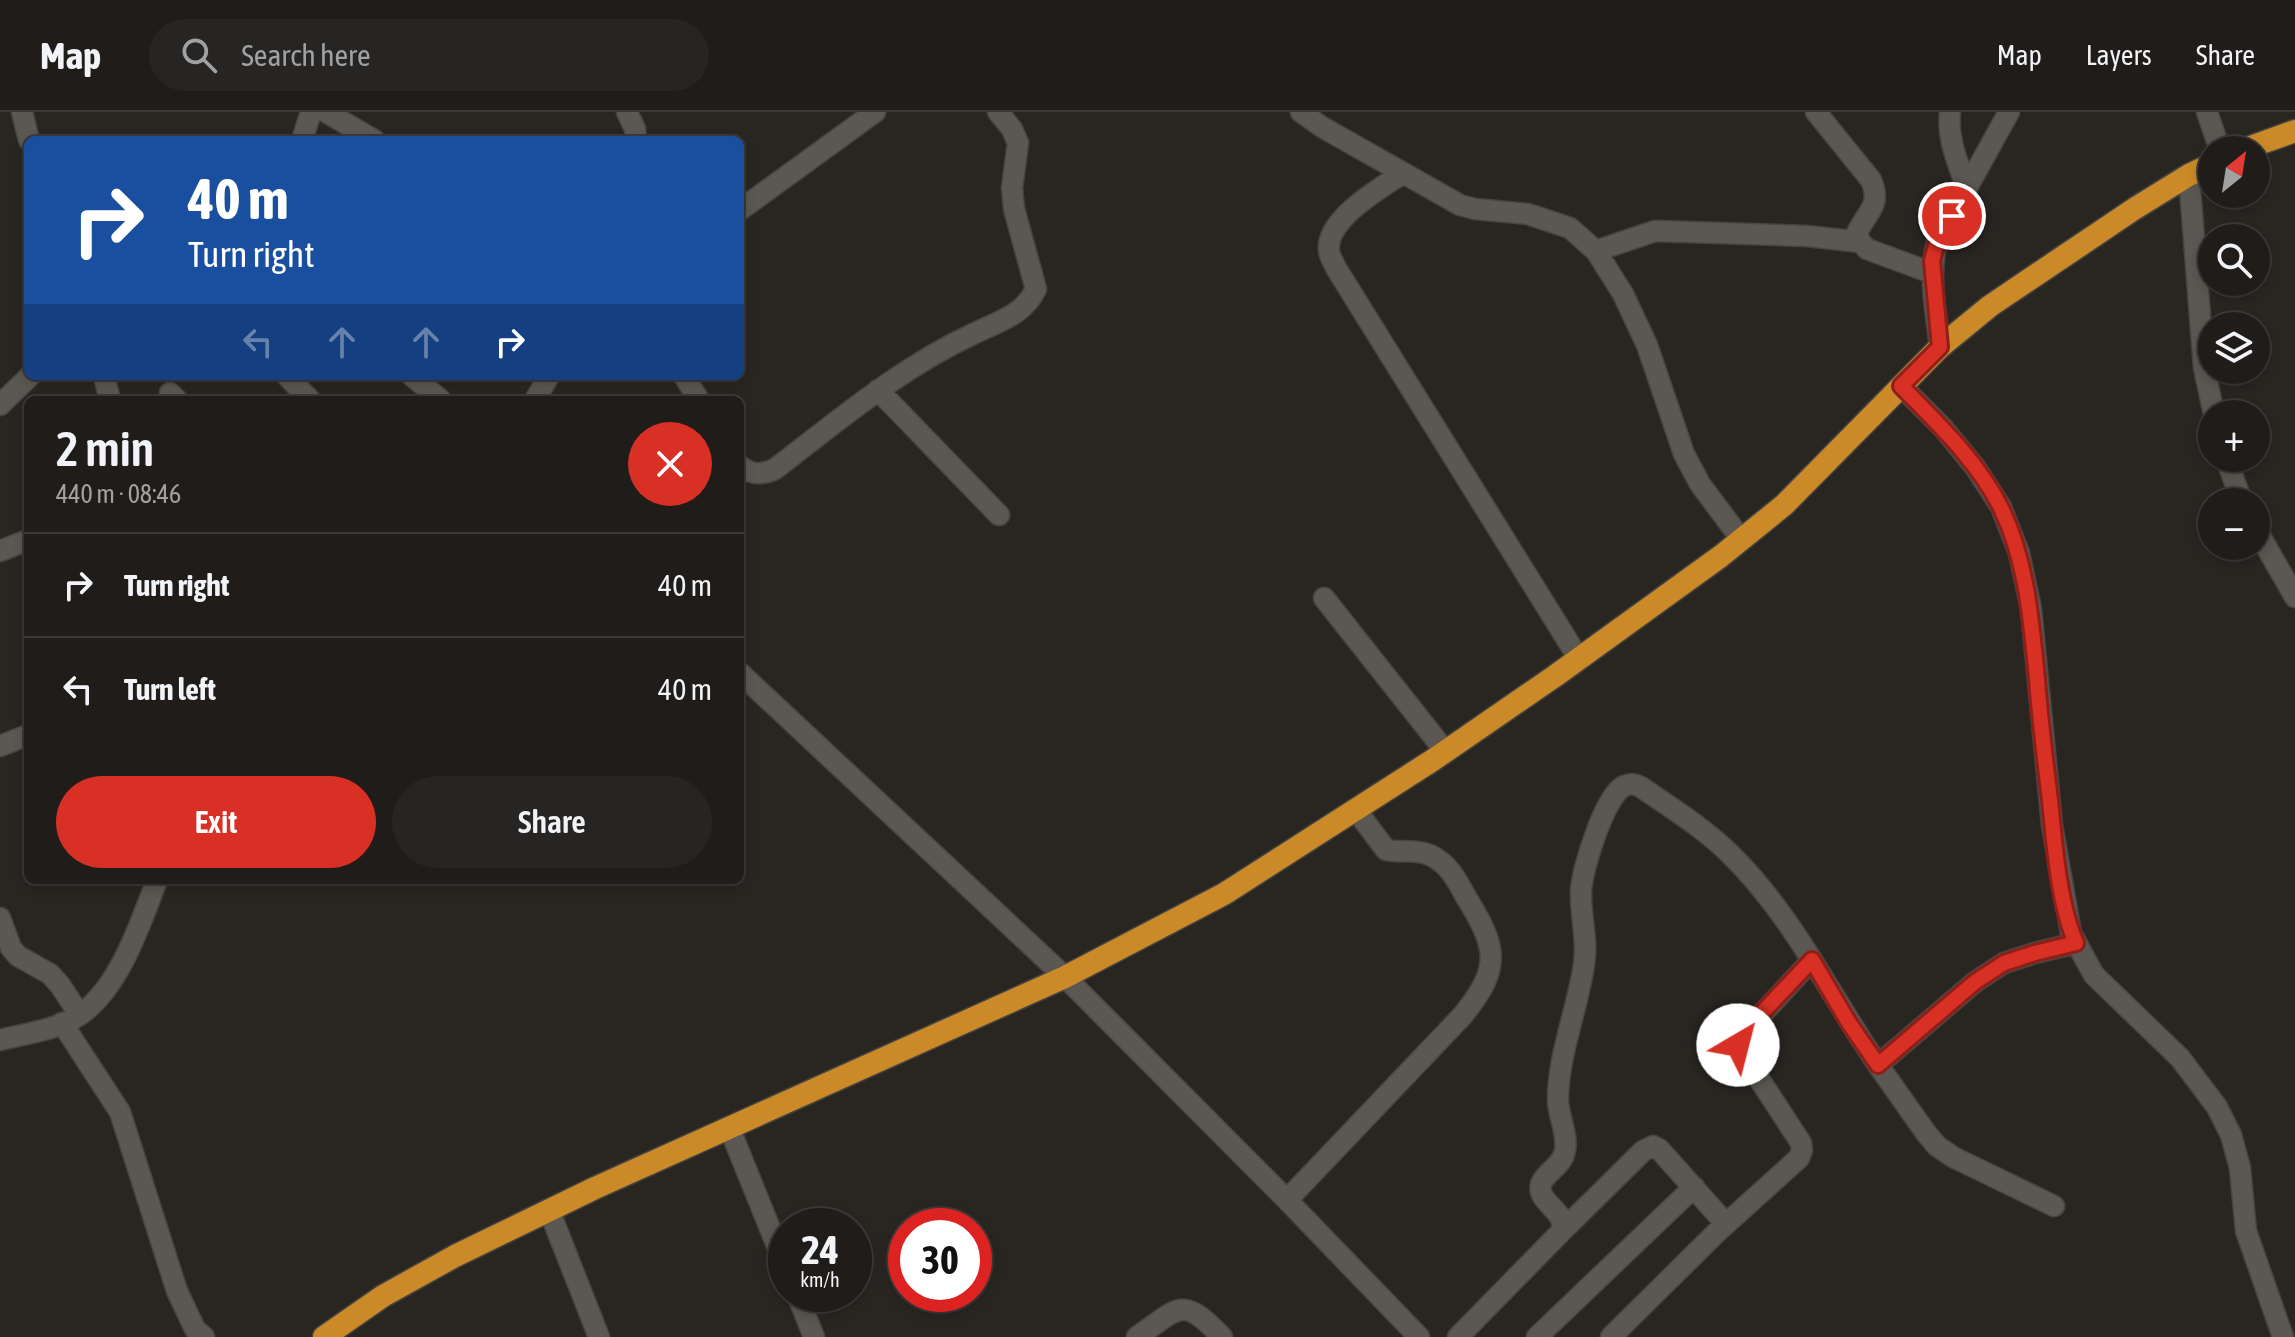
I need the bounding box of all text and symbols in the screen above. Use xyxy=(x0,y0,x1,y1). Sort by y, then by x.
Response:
search box xyxy=(149,19,709,91)
icon: search xyxy=(177,33,221,77)
text: Map xyxy=(40,34,101,77)
text: Search here xyxy=(241,38,371,72)
text: Map xyxy=(1997,39,2042,71)
text: Layers xyxy=(2086,39,2152,71)
text: Share xyxy=(2196,39,2255,71)
north arrow xyxy=(2198,136,2270,208)
map controls xyxy=(2198,136,2270,560)
text: 40 m xyxy=(188,167,289,231)
icon: right xyxy=(56,168,160,272)
pin xyxy=(1918,182,1986,250)
icon: arrive xyxy=(1930,194,1974,238)
button: search xyxy=(2198,224,2270,296)
text: Turn right xyxy=(188,233,315,275)
button: layers xyxy=(2198,312,2270,384)
icon: left xyxy=(236,320,280,364)
icon: ahead xyxy=(320,320,364,364)
icon: ahead xyxy=(404,320,448,364)
icon: right xyxy=(488,320,532,364)
button: + xyxy=(2198,400,2270,472)
text: 2 min xyxy=(56,421,154,476)
button: close xyxy=(628,422,712,506)
text: 440 m · 08:46 xyxy=(56,479,181,509)
button: − xyxy=(2198,488,2270,560)
icon: right xyxy=(56,563,100,607)
text: Turn right xyxy=(124,568,230,602)
text: 40 m xyxy=(658,568,712,602)
icon: left xyxy=(56,667,100,711)
text: Turn left xyxy=(124,672,216,706)
text: 40 m xyxy=(658,672,712,706)
button: Exit xyxy=(56,776,376,868)
button: Share xyxy=(392,776,712,868)
position arrow xyxy=(1696,1003,1780,1087)
speed limit sign: 30 xyxy=(888,1208,992,1312)
text: 24 xyxy=(801,1227,839,1272)
text: km/h xyxy=(800,1268,840,1291)

